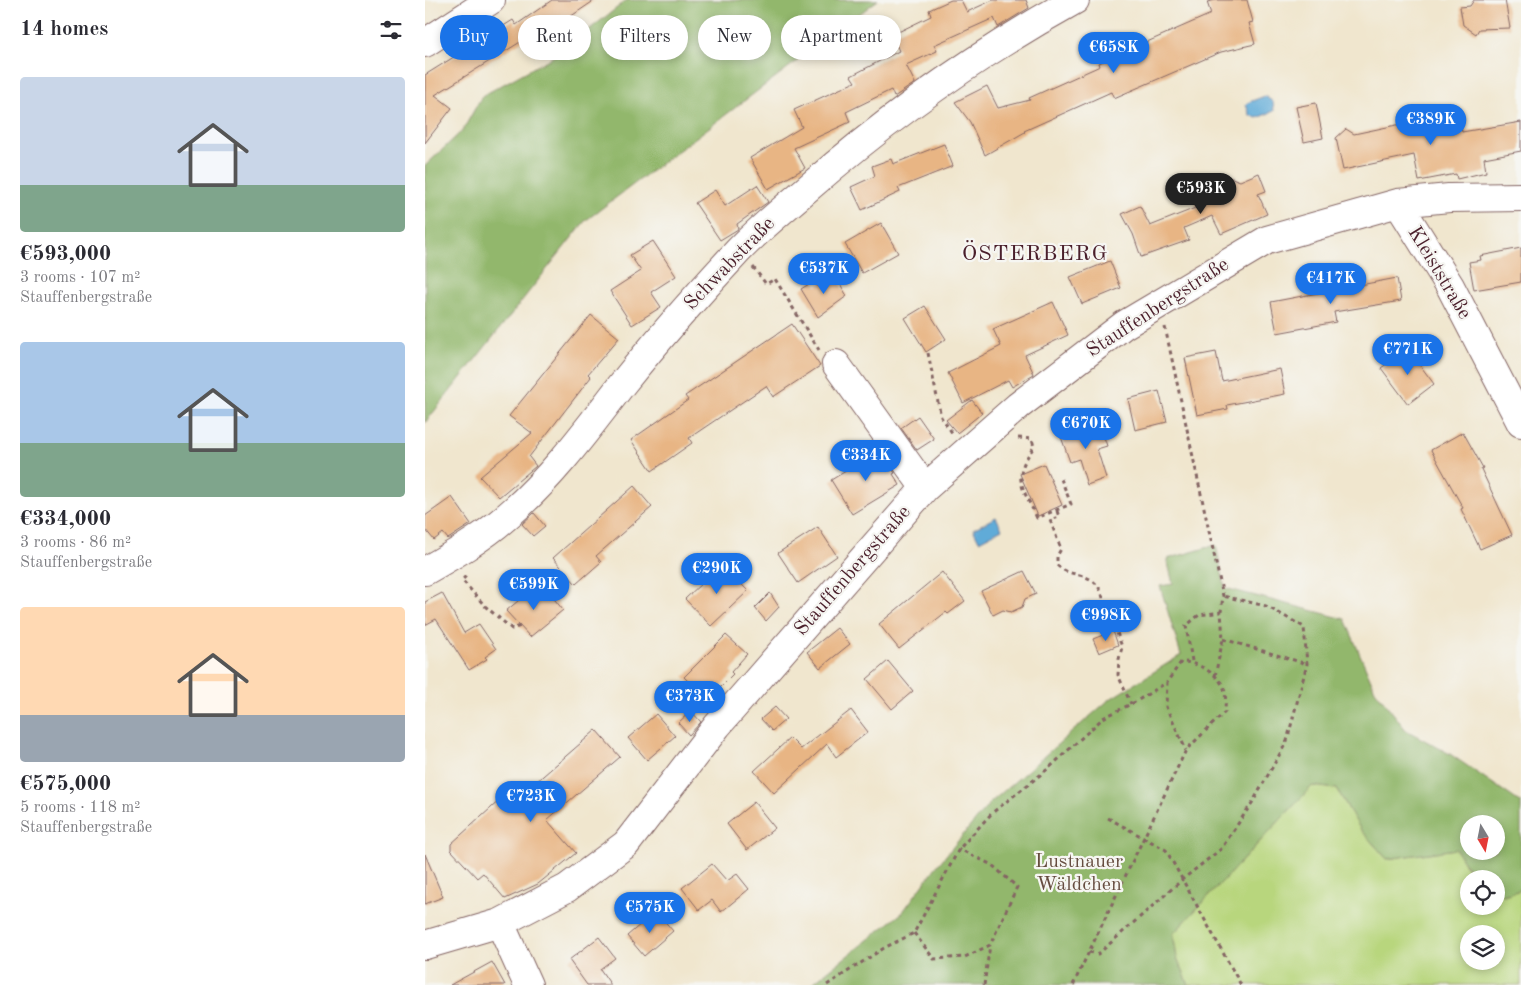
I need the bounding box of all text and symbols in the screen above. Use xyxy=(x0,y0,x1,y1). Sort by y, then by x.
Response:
chip: Buy xyxy=(440,15,508,60)
chip: Rent xyxy=(518,15,591,60)
chip: Filters xyxy=(601,15,688,60)
chip: New xyxy=(698,15,771,60)
chip: Apartment xyxy=(781,15,901,60)
icon: filters xyxy=(377,16,405,44)
text: 14 homes xyxy=(20,19,108,40)
pin: €658K xyxy=(1079,32,1149,74)
text: €658K xyxy=(1089,40,1139,56)
pin: €389K xyxy=(1396,104,1466,146)
icon: home xyxy=(168,110,258,200)
text: €389K xyxy=(1406,112,1456,128)
pin: €593K xyxy=(1166,172,1236,215)
text: €593K xyxy=(1176,181,1226,197)
street label: Schwabstraße xyxy=(681,214,779,314)
street label: Kleiststraße xyxy=(1404,223,1474,323)
district label: ÖSTERBERG xyxy=(962,240,1108,265)
text: €593,000 xyxy=(20,244,111,265)
pin: €537K xyxy=(789,252,859,295)
street label: Stauffenbergstraße xyxy=(1083,255,1233,361)
text: €537K xyxy=(799,261,849,277)
pin: €417K xyxy=(1296,262,1366,305)
text: 3 rooms · 107 m² xyxy=(20,270,140,286)
text: €417K xyxy=(1306,271,1356,287)
text: Stauffenbergstraße xyxy=(20,290,152,306)
pin: €771K xyxy=(1373,334,1443,376)
text: €771K xyxy=(1383,342,1433,358)
icon: home xyxy=(168,375,258,465)
pin: €670K xyxy=(1051,408,1121,450)
text: €670K xyxy=(1061,416,1111,432)
pin: €334K xyxy=(831,440,901,482)
text: €334K xyxy=(841,448,891,464)
street label: Stauffenbergstraße xyxy=(791,502,915,640)
text: €334,000 xyxy=(20,509,111,530)
text: 3 rooms · 86 m² xyxy=(20,535,131,551)
pin: €290K xyxy=(682,552,752,595)
text: Stauffenbergstraße xyxy=(20,555,152,571)
text: €290K xyxy=(692,561,742,577)
pin: €599K xyxy=(499,568,569,611)
text: €599K xyxy=(509,577,559,593)
pin: €998K xyxy=(1071,600,1141,642)
text: €998K xyxy=(1081,608,1131,624)
icon: home xyxy=(168,640,258,730)
pin: €373K xyxy=(655,680,725,723)
text: €373K xyxy=(665,689,715,705)
text: €575,000 xyxy=(20,774,111,795)
pin: €723K xyxy=(496,780,566,823)
text: €723K xyxy=(506,789,556,805)
text: 5 rooms · 118 m² xyxy=(20,800,140,816)
north arrow xyxy=(1460,815,1505,860)
map controls xyxy=(1460,815,1505,970)
text: Stauffenbergstraße xyxy=(20,820,152,836)
park label: Lustnauer Wäldchen xyxy=(1035,852,1123,895)
button: locate xyxy=(1460,870,1505,915)
pin: €575K xyxy=(615,892,685,934)
text: €575K xyxy=(625,900,675,916)
button: layers xyxy=(1460,925,1505,970)

